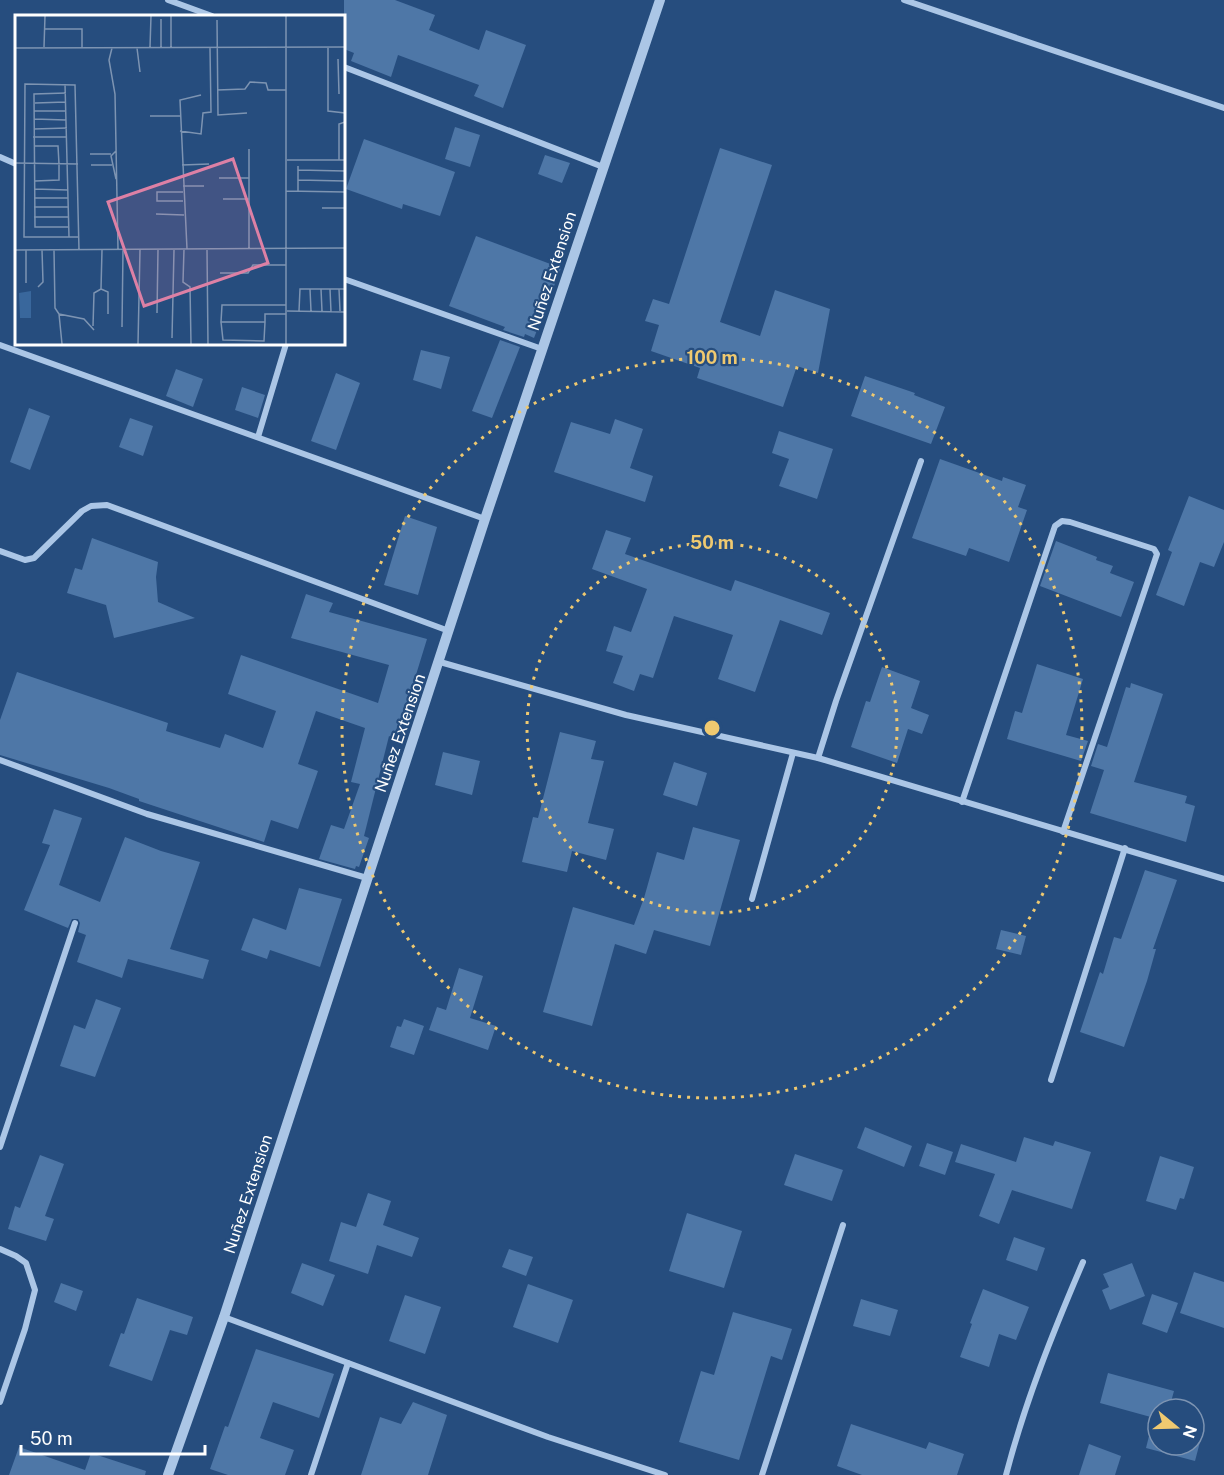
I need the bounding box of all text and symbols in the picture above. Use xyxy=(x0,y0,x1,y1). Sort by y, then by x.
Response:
inset map xyxy=(15,15,345,345)
street label: Nuñez Extension xyxy=(524,209,580,333)
text: 100 m xyxy=(686,347,738,368)
text: 50 m xyxy=(690,532,734,553)
street label: Nuñez Extension xyxy=(371,671,429,795)
centre of rings xyxy=(702,718,722,738)
street label: Nuñez Extension xyxy=(220,1132,276,1256)
north arrow xyxy=(1146,1397,1206,1457)
scale bar xyxy=(21,1418,206,1456)
text: N xyxy=(1179,1423,1201,1441)
text: 50 m xyxy=(30,1428,73,1449)

